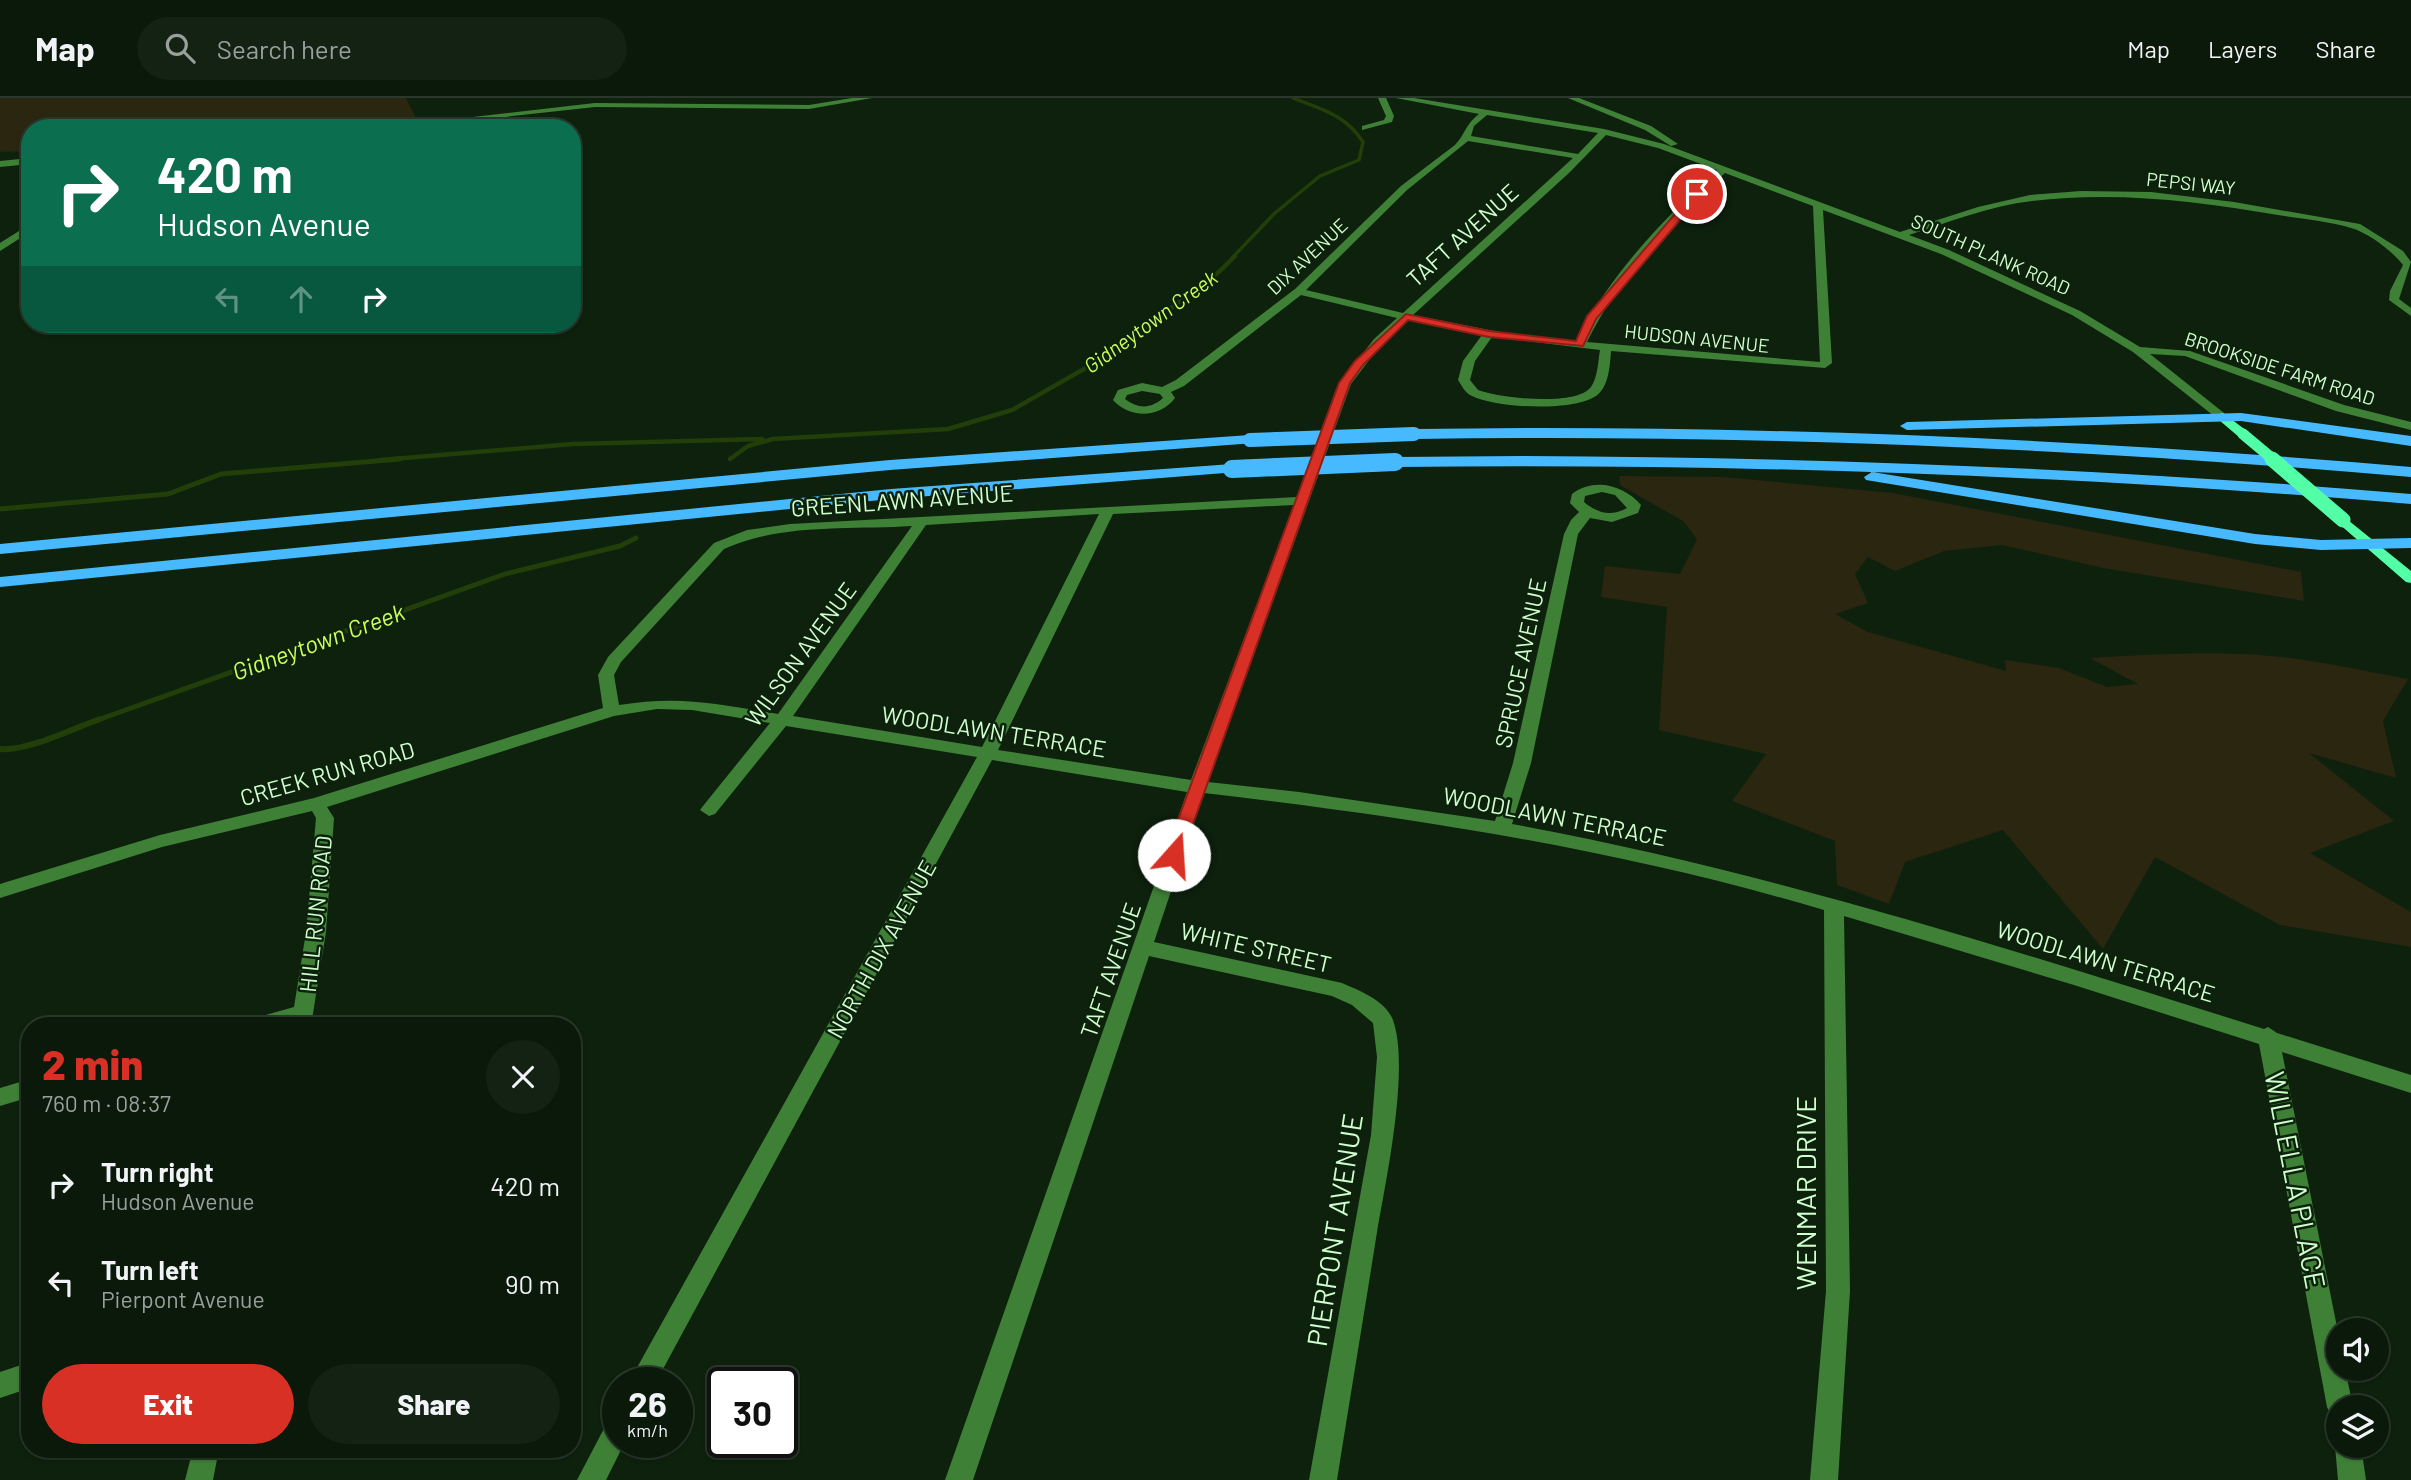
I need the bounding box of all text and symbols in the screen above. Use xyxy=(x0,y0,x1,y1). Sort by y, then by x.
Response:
search box xyxy=(137,17,627,80)
text: Map xyxy=(35,28,95,68)
icon: search xyxy=(161,29,199,67)
text: Search here xyxy=(217,33,352,64)
text: Map xyxy=(2127,34,2170,63)
text: Layers xyxy=(2208,34,2277,63)
text: Share xyxy=(2315,34,2376,63)
text: 420 m xyxy=(157,144,293,203)
icon: right xyxy=(42,147,133,238)
pin xyxy=(1667,164,1727,224)
street label: PEPSI WAY xyxy=(2145,167,2237,199)
icon: arrive xyxy=(1678,175,1716,213)
street label: TAFT AVENUE xyxy=(1400,177,1524,293)
text: Hudson Avenue xyxy=(157,204,371,242)
street label: SOUTH PLANK ROAD xyxy=(1908,209,2074,299)
street label: DIX AVENUE xyxy=(1262,213,1352,299)
water label: Gidneytown Creek xyxy=(1078,264,1222,378)
icon: left xyxy=(209,280,247,318)
icon: ahead xyxy=(282,280,320,318)
icon: right xyxy=(355,280,393,318)
street label: HUDSON AVENUE xyxy=(1623,319,1771,357)
street label: BROOKSIDE FARM ROAD xyxy=(2182,326,2378,410)
street label: GREENLAWN AVENUE xyxy=(790,478,1014,522)
street label: WILSON AVENUE xyxy=(738,576,862,732)
street label: SPRUCE AVENUE xyxy=(1488,576,1552,750)
water label: Gidneytown Creek xyxy=(228,596,409,686)
street label: WOODLAWN TERRACE xyxy=(880,699,1108,763)
street label: CREEK RUN ROAD xyxy=(237,735,417,811)
street label: WOODLAWN TERRACE xyxy=(1441,781,1669,851)
position arrow xyxy=(1137,818,1211,892)
street label: HILL RUN ROAD xyxy=(293,834,337,994)
street label: NORTH DIX AVENUE xyxy=(820,855,942,1043)
street label: TAFT AVENUE xyxy=(1074,899,1146,1041)
street label: WOODLAWN TERRACE xyxy=(1993,914,2219,1008)
street label: WHITE STREET xyxy=(1178,916,1334,978)
text: 2 min xyxy=(42,1038,143,1088)
button: close xyxy=(486,1040,560,1114)
street label: WILLELLA PLACE xyxy=(2258,1069,2334,1291)
text: 760 m · 08:37 xyxy=(42,1089,171,1117)
street label: WENMAR DRIVE xyxy=(1788,1096,1822,1290)
street label: PIERPONT AVENUE xyxy=(1299,1111,1369,1349)
text: Turn right xyxy=(101,1156,214,1187)
icon: right xyxy=(42,1166,80,1204)
text: 420 m xyxy=(490,1170,560,1201)
text: Hudson Avenue xyxy=(101,1187,255,1215)
text: Turn left xyxy=(101,1254,199,1285)
icon: left xyxy=(42,1264,80,1302)
text: 90 m xyxy=(505,1268,560,1299)
text: Pierpont Avenue xyxy=(101,1285,265,1313)
map controls xyxy=(2326,1318,2389,1458)
button: sound xyxy=(2326,1318,2389,1381)
button: Exit xyxy=(42,1364,294,1444)
button: Share xyxy=(308,1364,560,1444)
speed limit sign: 30 xyxy=(707,1367,798,1458)
text: 26 xyxy=(628,1382,667,1424)
button: layers xyxy=(2326,1395,2389,1458)
text: km/h xyxy=(627,1419,668,1441)

